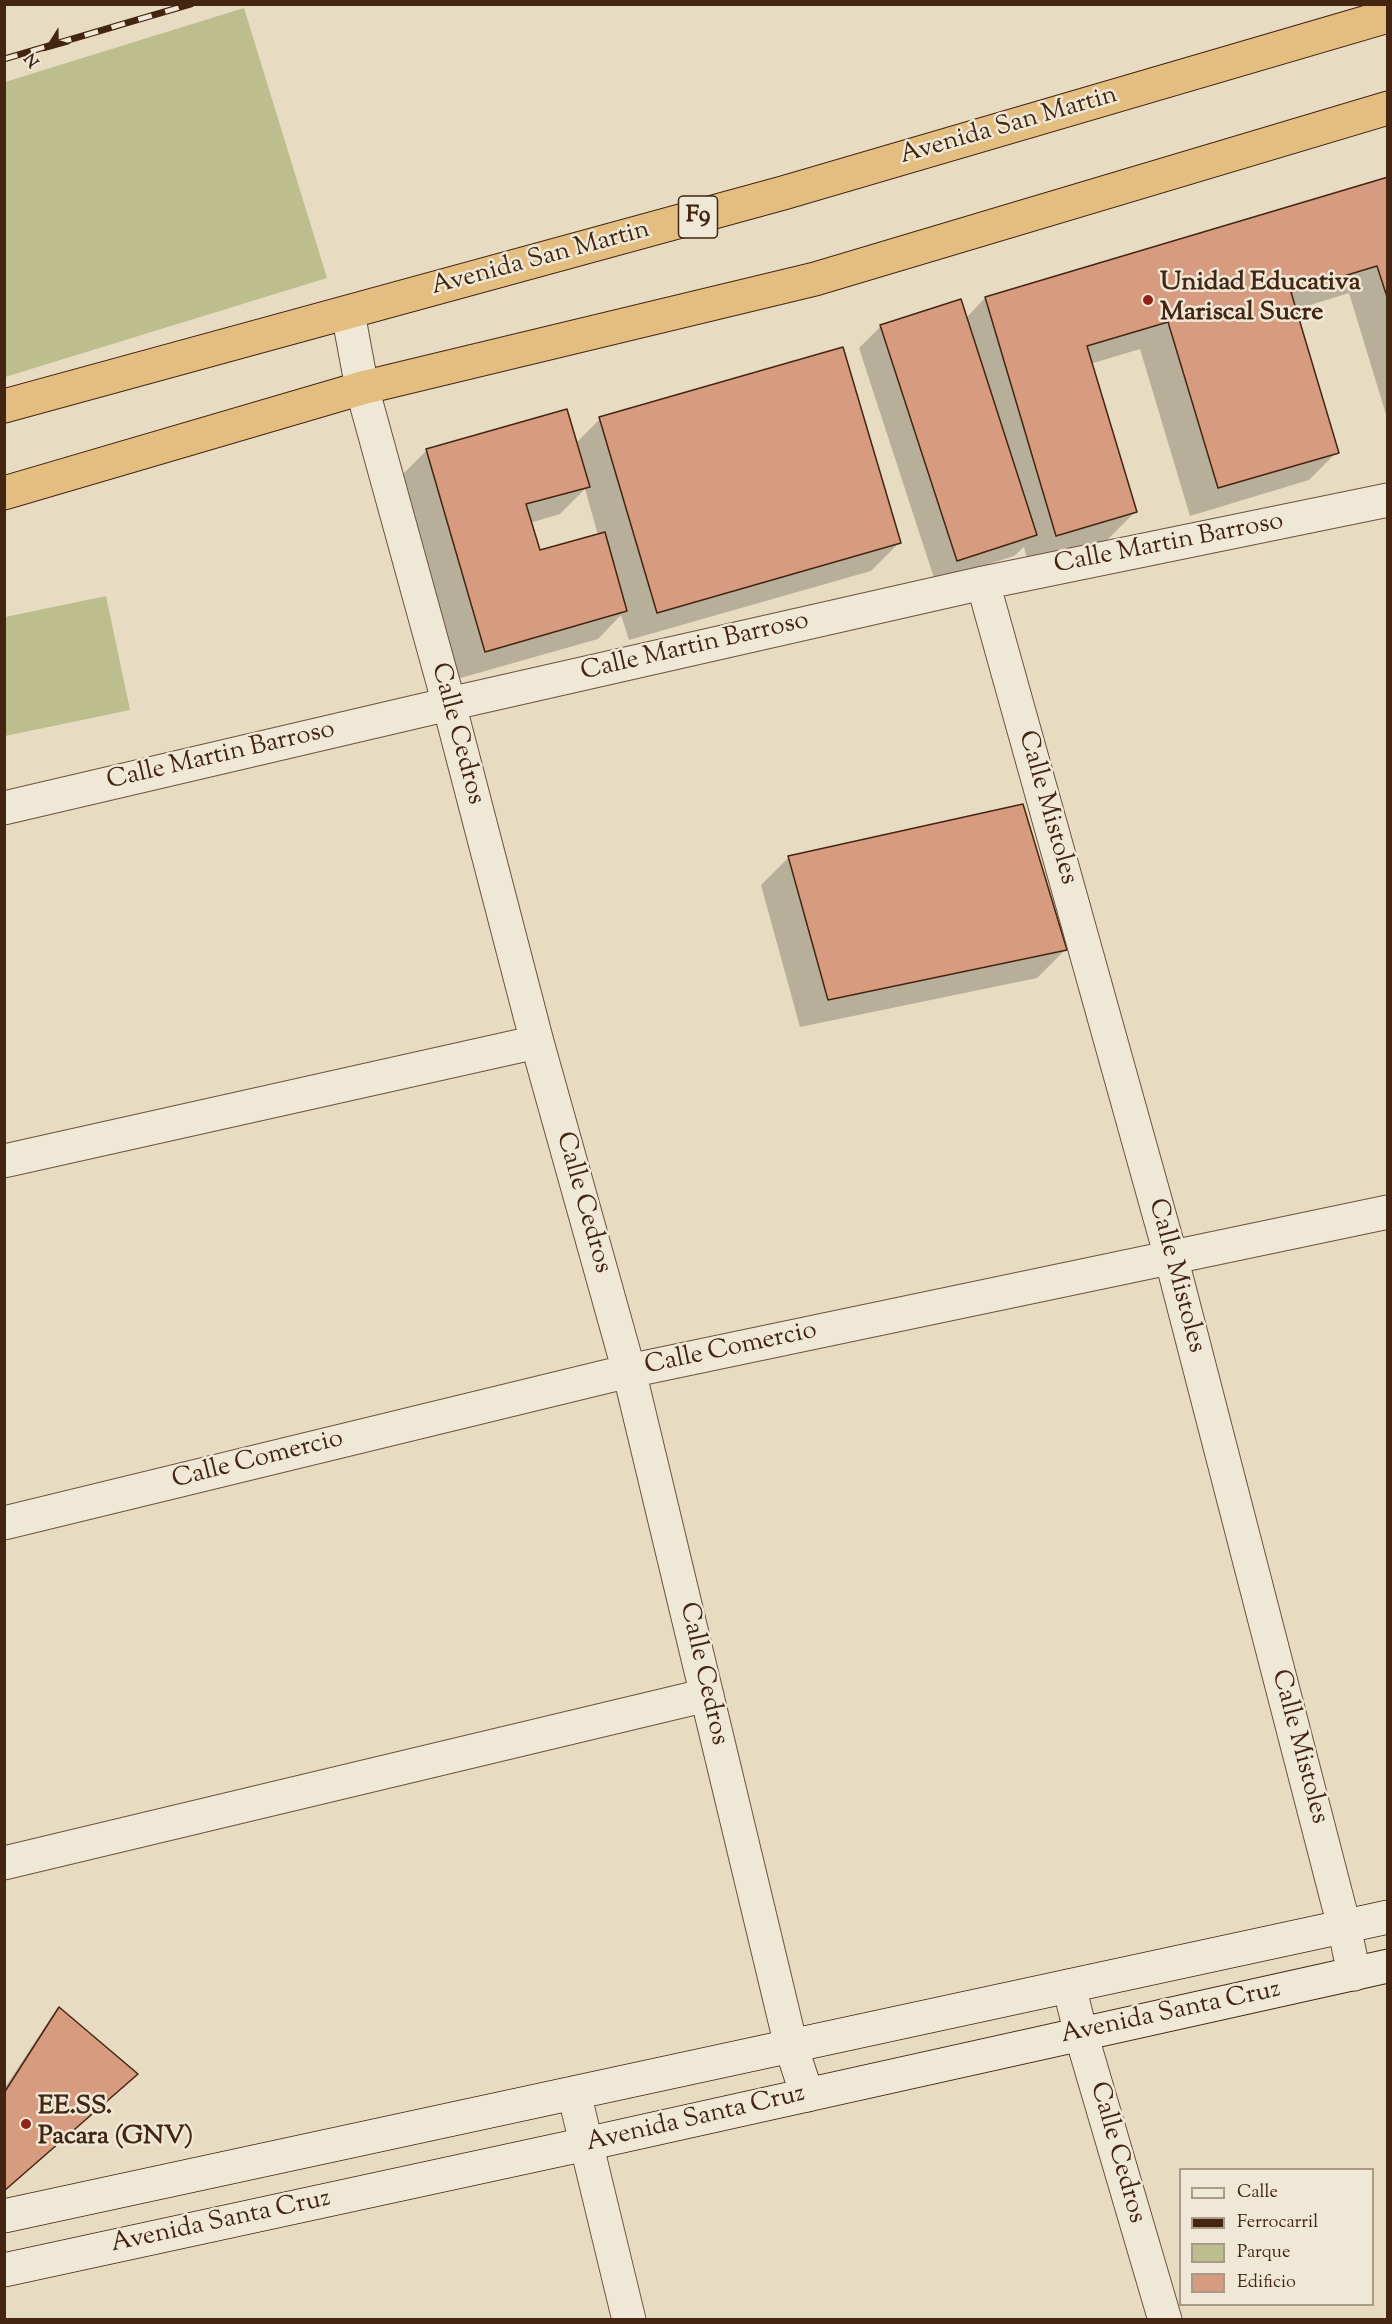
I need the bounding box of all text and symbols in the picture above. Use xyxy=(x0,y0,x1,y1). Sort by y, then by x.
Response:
north arrow xyxy=(18,18,78,78)
text: N xyxy=(20,47,46,71)
street label: Avenida San Martin xyxy=(897,81,1121,173)
road number: F9 xyxy=(678,196,718,238)
street label: Avenida San Martin xyxy=(428,216,654,304)
place label: Unidad Educativa Mariscal Sucre xyxy=(1160,269,1361,330)
marker: Unidad Educativa Mariscal Sucre xyxy=(1141,293,1155,307)
street label: Calle Martin Barroso xyxy=(1052,507,1286,583)
street label: Calle Martin Barroso xyxy=(578,607,812,689)
street label: Calle Cedros xyxy=(422,660,490,808)
street label: Calle Martin Barroso xyxy=(104,716,338,798)
street label: Calle Mistoles xyxy=(1009,728,1083,888)
street label: Calle Cedros xyxy=(547,1129,617,1277)
street label: Calle Mistoles xyxy=(1139,1196,1211,1356)
street label: Calle Comercio xyxy=(642,1317,820,1383)
street label: Calle Comercio xyxy=(169,1425,347,1497)
street label: Calle Cedros xyxy=(670,1600,734,1748)
street label: Calle Mistoles xyxy=(1262,1667,1334,1827)
street label: Avenida Santa Cruz xyxy=(1058,1975,1284,2053)
street label: Calle Cedros xyxy=(1081,2079,1151,2227)
street label: Avenida Santa Cruz xyxy=(584,2080,808,2160)
place label: EE.SS. Pacara (GNV) xyxy=(38,2093,193,2154)
marker: EE.SS. Pacara (GNV) xyxy=(19,2117,33,2131)
legend xyxy=(1179,2168,1374,2306)
text: Calle xyxy=(1237,2180,1278,2206)
street label: Avenida Santa Cruz xyxy=(108,2184,334,2262)
text: Ferrocarril xyxy=(1237,2210,1318,2236)
text: Parque xyxy=(1237,2240,1290,2266)
text: Edificio xyxy=(1237,2270,1296,2296)

